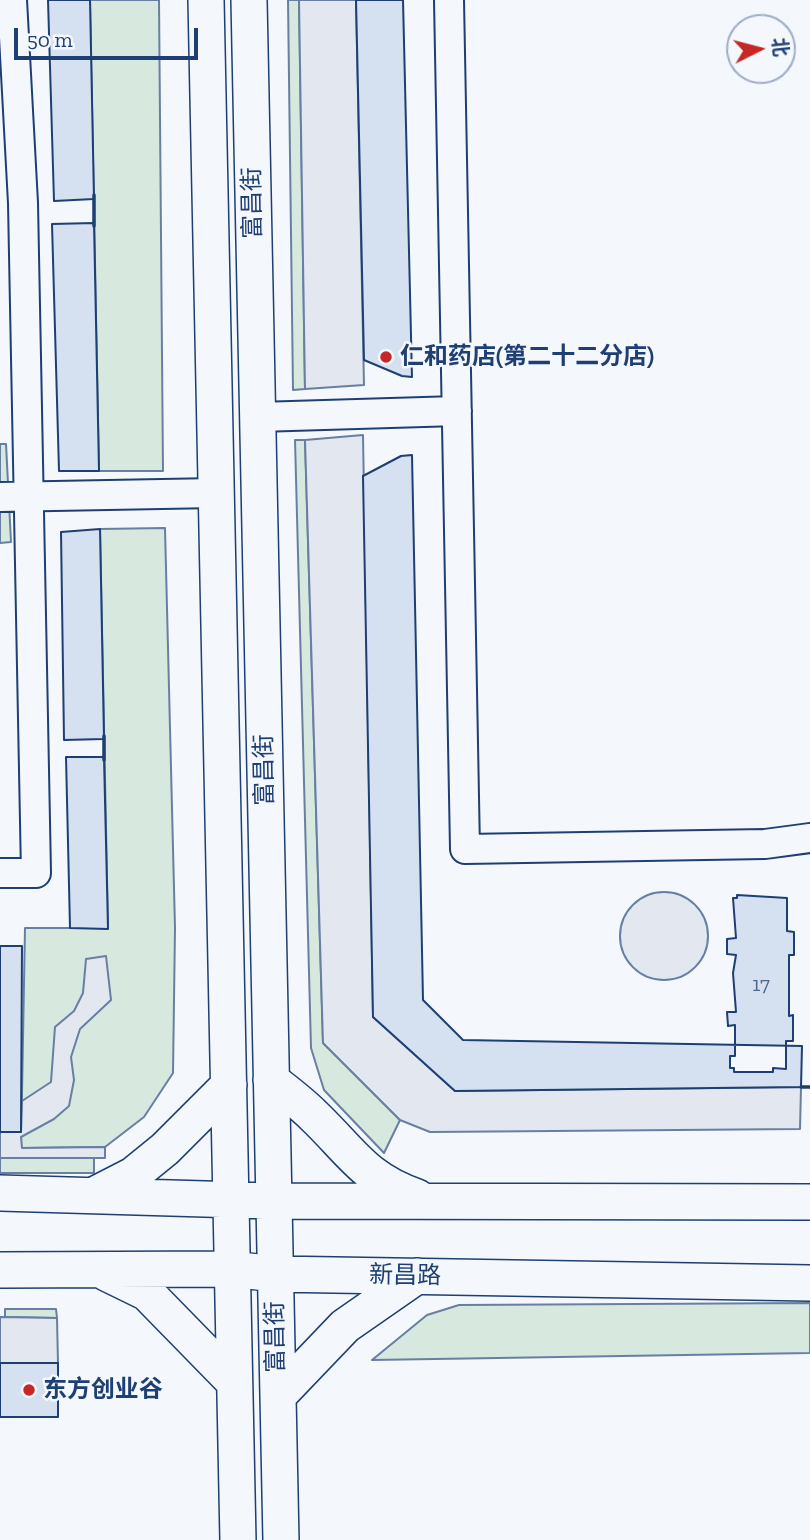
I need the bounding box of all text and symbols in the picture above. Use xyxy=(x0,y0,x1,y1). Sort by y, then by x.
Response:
scale bar xyxy=(18,14,201,58)
north arrow xyxy=(726,14,796,84)
text: 50 m xyxy=(27,27,73,52)
text: 北 xyxy=(768,36,793,58)
street label: 富昌街 xyxy=(238,167,268,239)
place label: 仁和药店(第二十二分店) xyxy=(400,343,654,371)
marker: 仁和药店(第二十二分店) xyxy=(378,349,394,365)
street label: 富昌街 xyxy=(250,734,280,806)
house number: 17 xyxy=(752,972,770,998)
street label: 新昌路 xyxy=(369,1261,441,1291)
street label: 富昌街 xyxy=(261,1301,291,1373)
place label: 东方创业谷 xyxy=(43,1376,163,1404)
marker: 东方创业谷 xyxy=(21,1382,37,1398)

